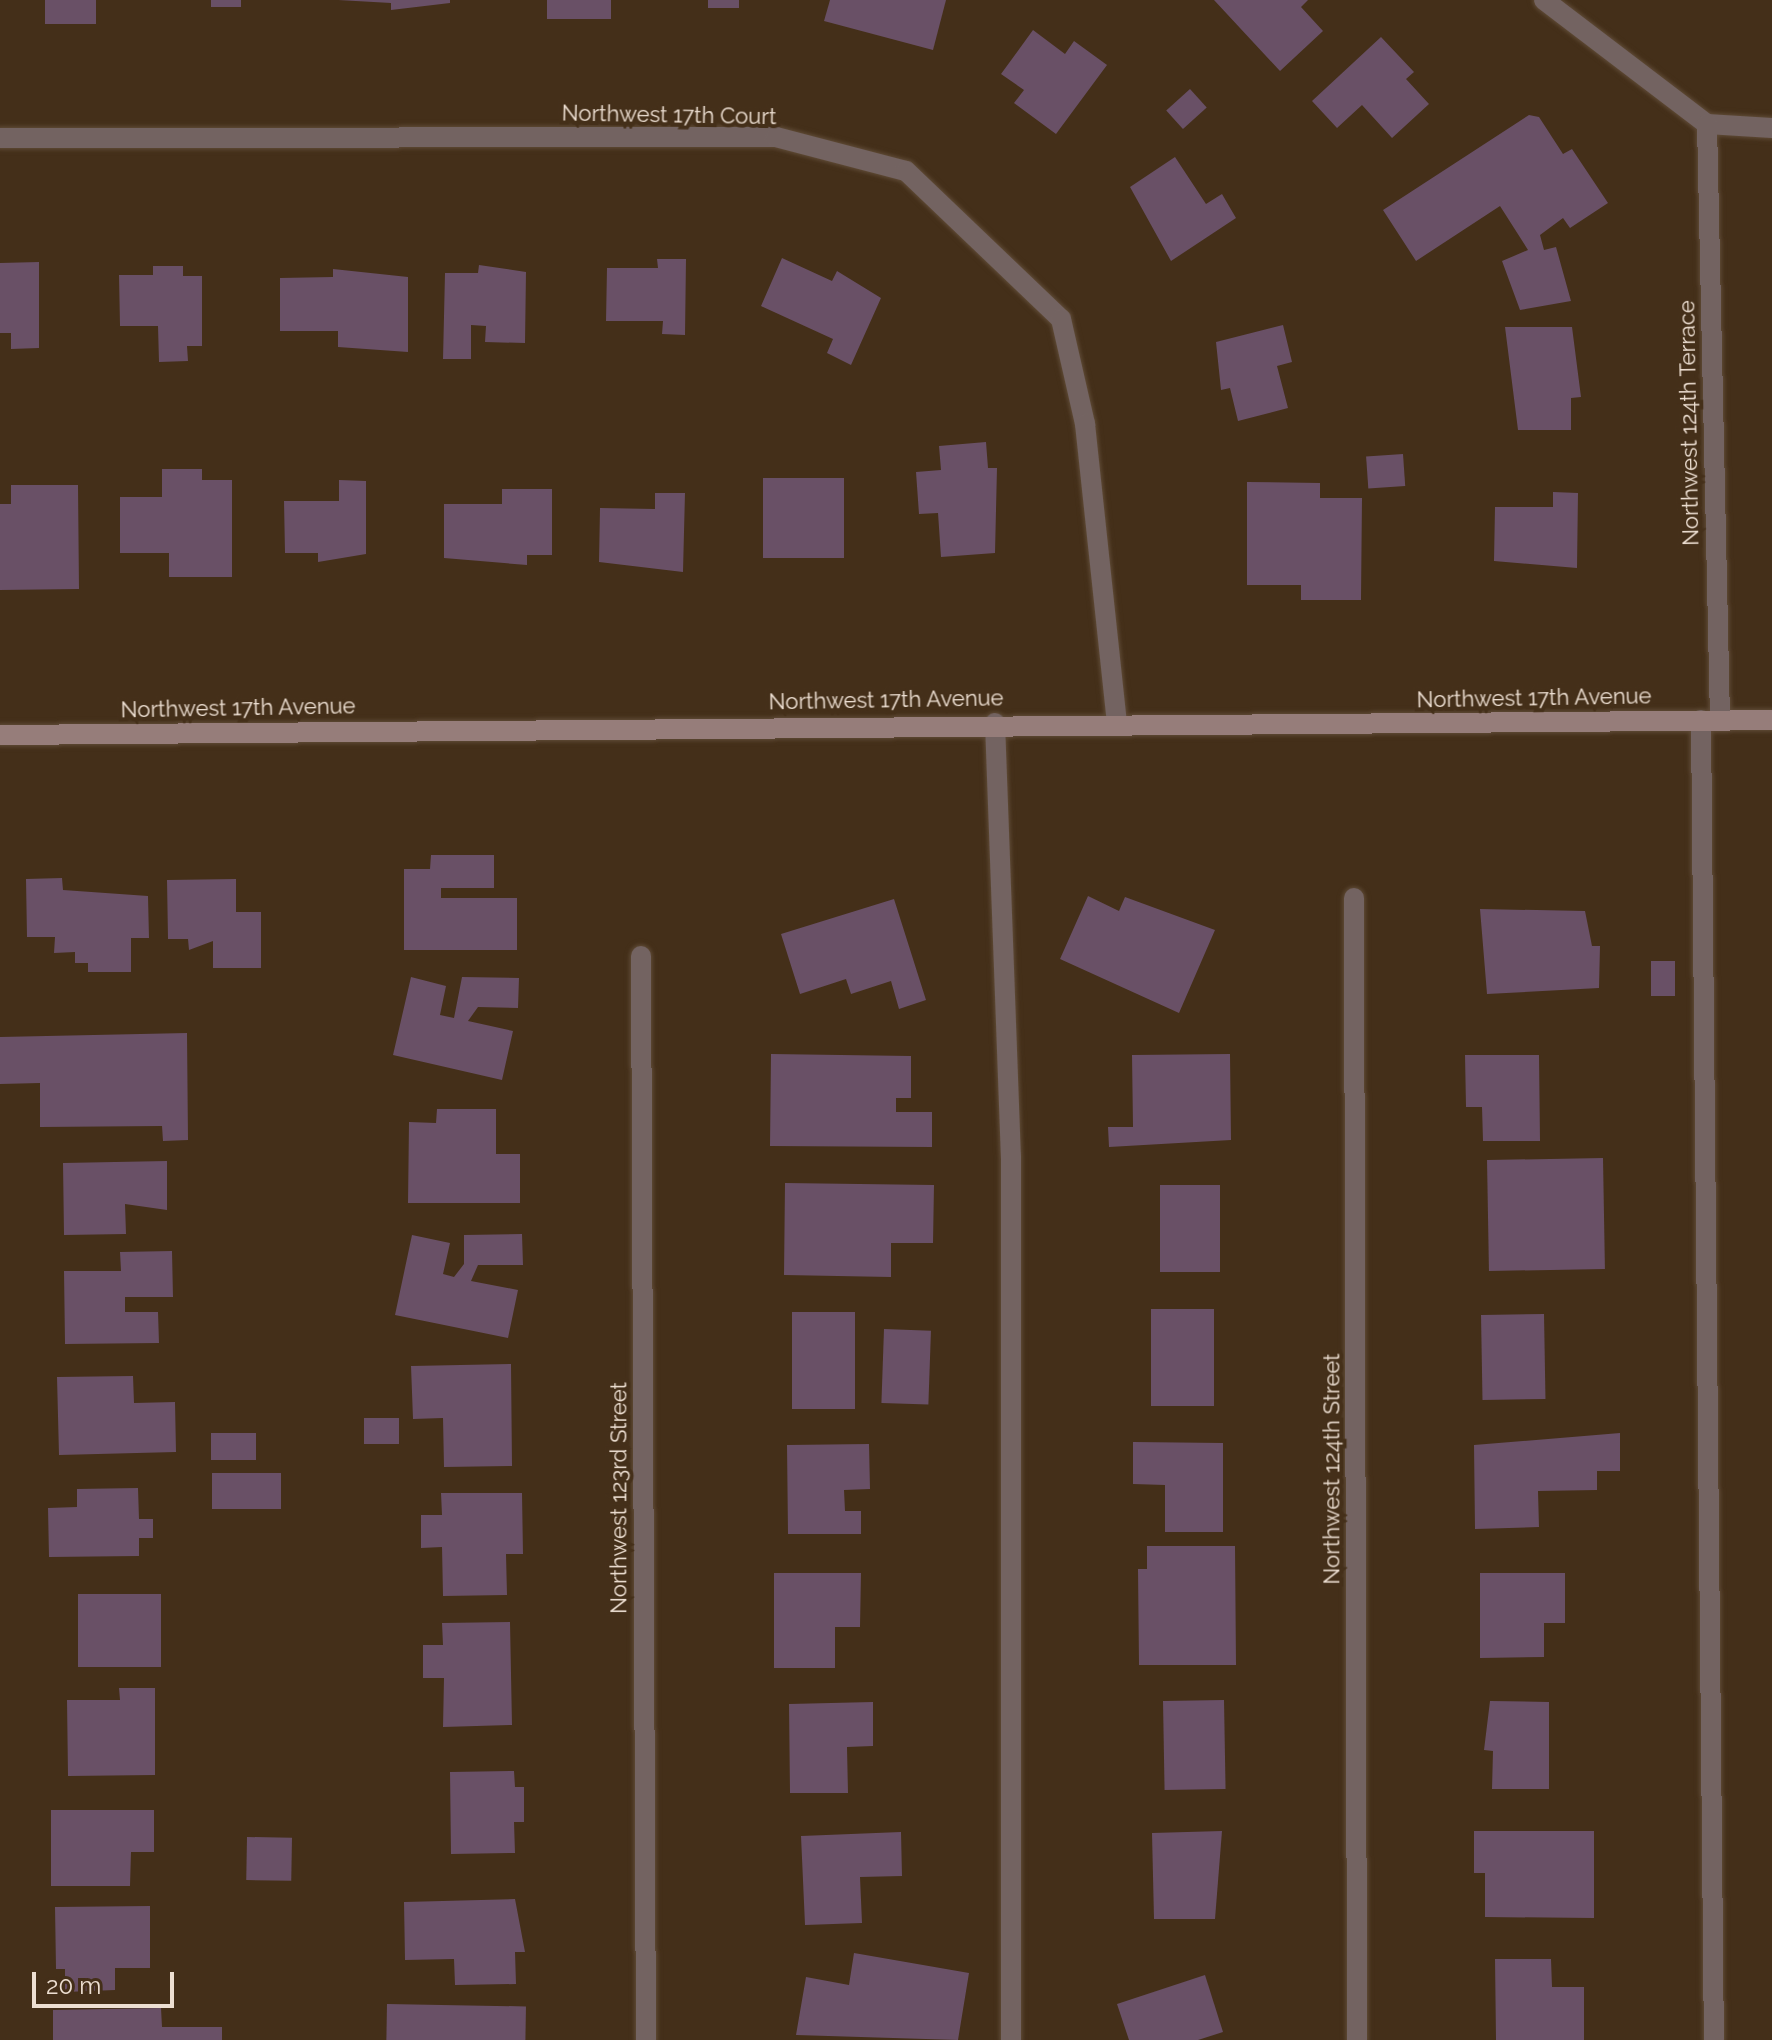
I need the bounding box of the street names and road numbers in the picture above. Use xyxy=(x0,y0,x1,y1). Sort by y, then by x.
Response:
street label: Northwest 17th Court xyxy=(561,100,777,130)
street label: Northwest 124th Terrace xyxy=(1674,300,1704,546)
street label: Northwest 17th Avenue xyxy=(1416,683,1652,713)
street label: Northwest 17th Avenue xyxy=(768,685,1004,715)
street label: Northwest 17th Avenue xyxy=(120,693,356,723)
street label: Northwest 124th Street xyxy=(1319,1353,1345,1585)
street label: Northwest 123rd Street xyxy=(606,1382,632,1614)

